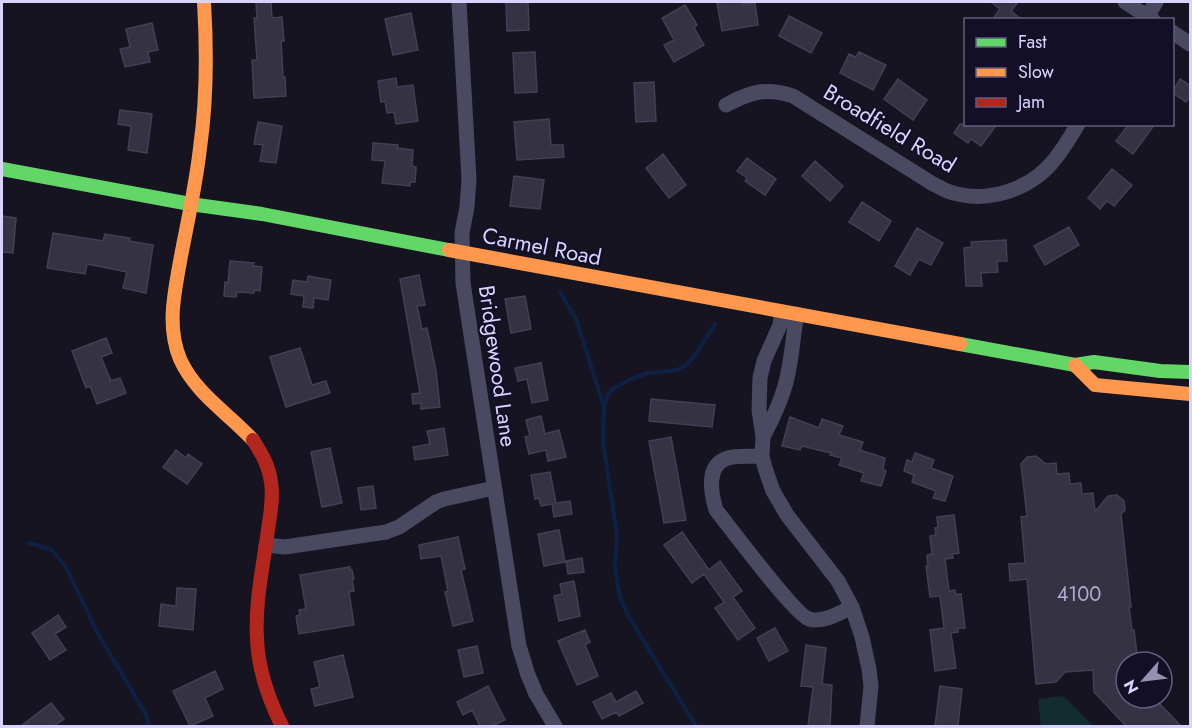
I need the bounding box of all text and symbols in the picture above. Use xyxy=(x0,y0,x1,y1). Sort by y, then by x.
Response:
legend xyxy=(964,18,1174,126)
text: Fast xyxy=(1018,29,1047,55)
text: Slow xyxy=(1018,59,1055,85)
street label: Broadfield Road xyxy=(818,76,962,180)
text: Jam xyxy=(1016,89,1045,115)
street label: Carmel Road xyxy=(480,219,604,273)
street label: Bridgewood Lane xyxy=(471,283,525,449)
house number: 4100 xyxy=(1057,580,1101,609)
north arrow xyxy=(1114,650,1174,710)
text: N xyxy=(1118,676,1144,698)

